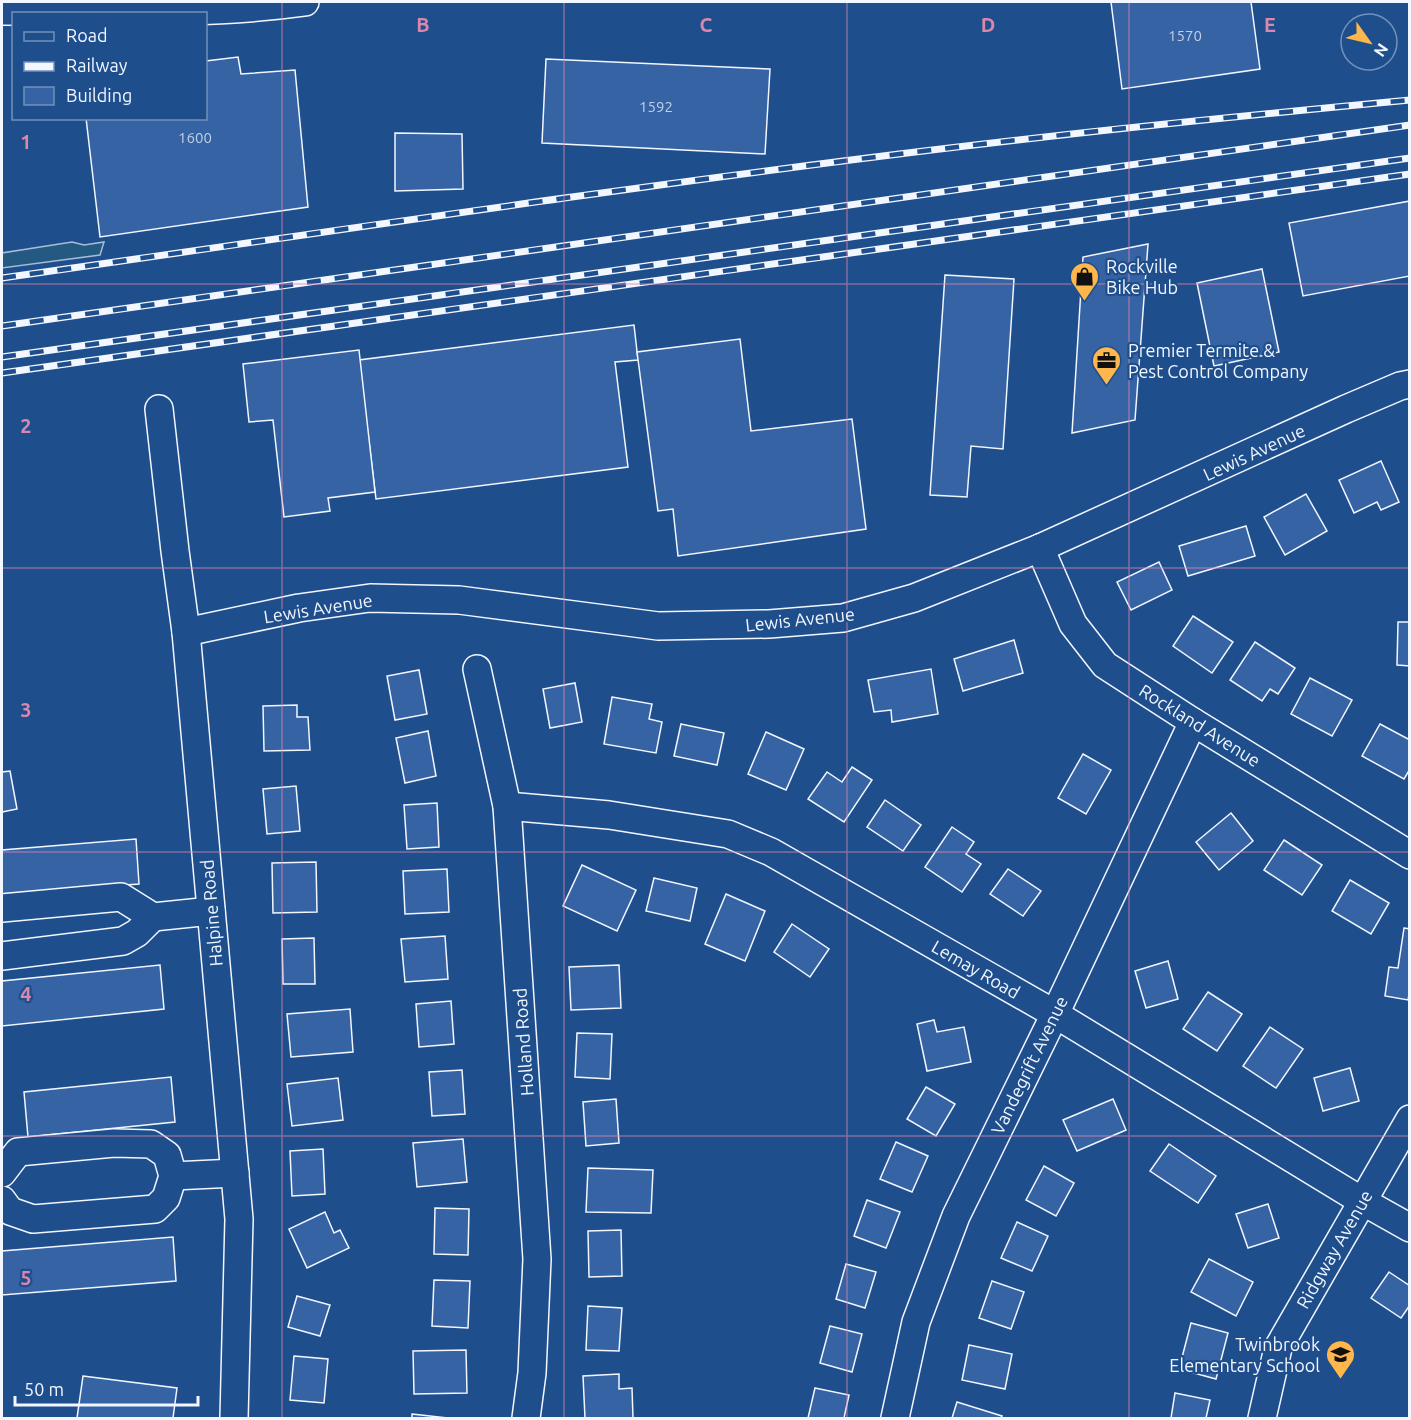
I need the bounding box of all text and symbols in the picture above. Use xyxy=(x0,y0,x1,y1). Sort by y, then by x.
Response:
legend xyxy=(12,12,207,120)
north arrow xyxy=(1339,12,1399,72)
text: B xyxy=(416,13,430,36)
text: C xyxy=(700,13,713,36)
text: D xyxy=(981,13,995,36)
text: E xyxy=(1264,13,1276,36)
text: Road xyxy=(66,25,108,45)
house number: 1570 xyxy=(1168,27,1202,44)
text: N xyxy=(1371,40,1392,60)
text: Railway xyxy=(66,55,128,75)
text: Building xyxy=(66,85,132,105)
house number: 1592 xyxy=(639,98,673,115)
house number: 1600 xyxy=(178,129,212,146)
text: 1 xyxy=(20,130,32,153)
place label: Rockville Bike Hub xyxy=(1106,256,1178,297)
shop icon: Rockville Bike Hub xyxy=(1069,260,1101,302)
place label: Premier Termite & Pest Control Company xyxy=(1128,340,1308,381)
office icon: Premier Termite & Pest Control Company xyxy=(1091,344,1123,386)
text: 2 xyxy=(20,414,32,437)
street label: Lewis Avenue xyxy=(1200,420,1308,484)
street label: Lewis Avenue xyxy=(262,590,374,626)
street label: Lewis Avenue xyxy=(744,603,856,635)
street label: Rockland Avenue xyxy=(1136,680,1264,770)
text: 3 xyxy=(20,698,32,721)
street label: Halpine Road xyxy=(196,859,226,967)
street label: Lemay Road xyxy=(928,936,1024,1002)
text: 4 xyxy=(20,982,32,1005)
street label: Holland Road xyxy=(509,987,537,1097)
street label: Vandegrift Avenue xyxy=(987,993,1071,1137)
street label: Ridgway Avenue xyxy=(1292,1186,1376,1312)
text: 5 xyxy=(20,1266,32,1289)
place label: Twinbrook Elementary School xyxy=(1169,1334,1320,1375)
school or university icon: Twinbrook Elementary School xyxy=(1325,1338,1357,1380)
scale bar xyxy=(15,1369,198,1407)
text: 50 m xyxy=(24,1379,64,1399)

